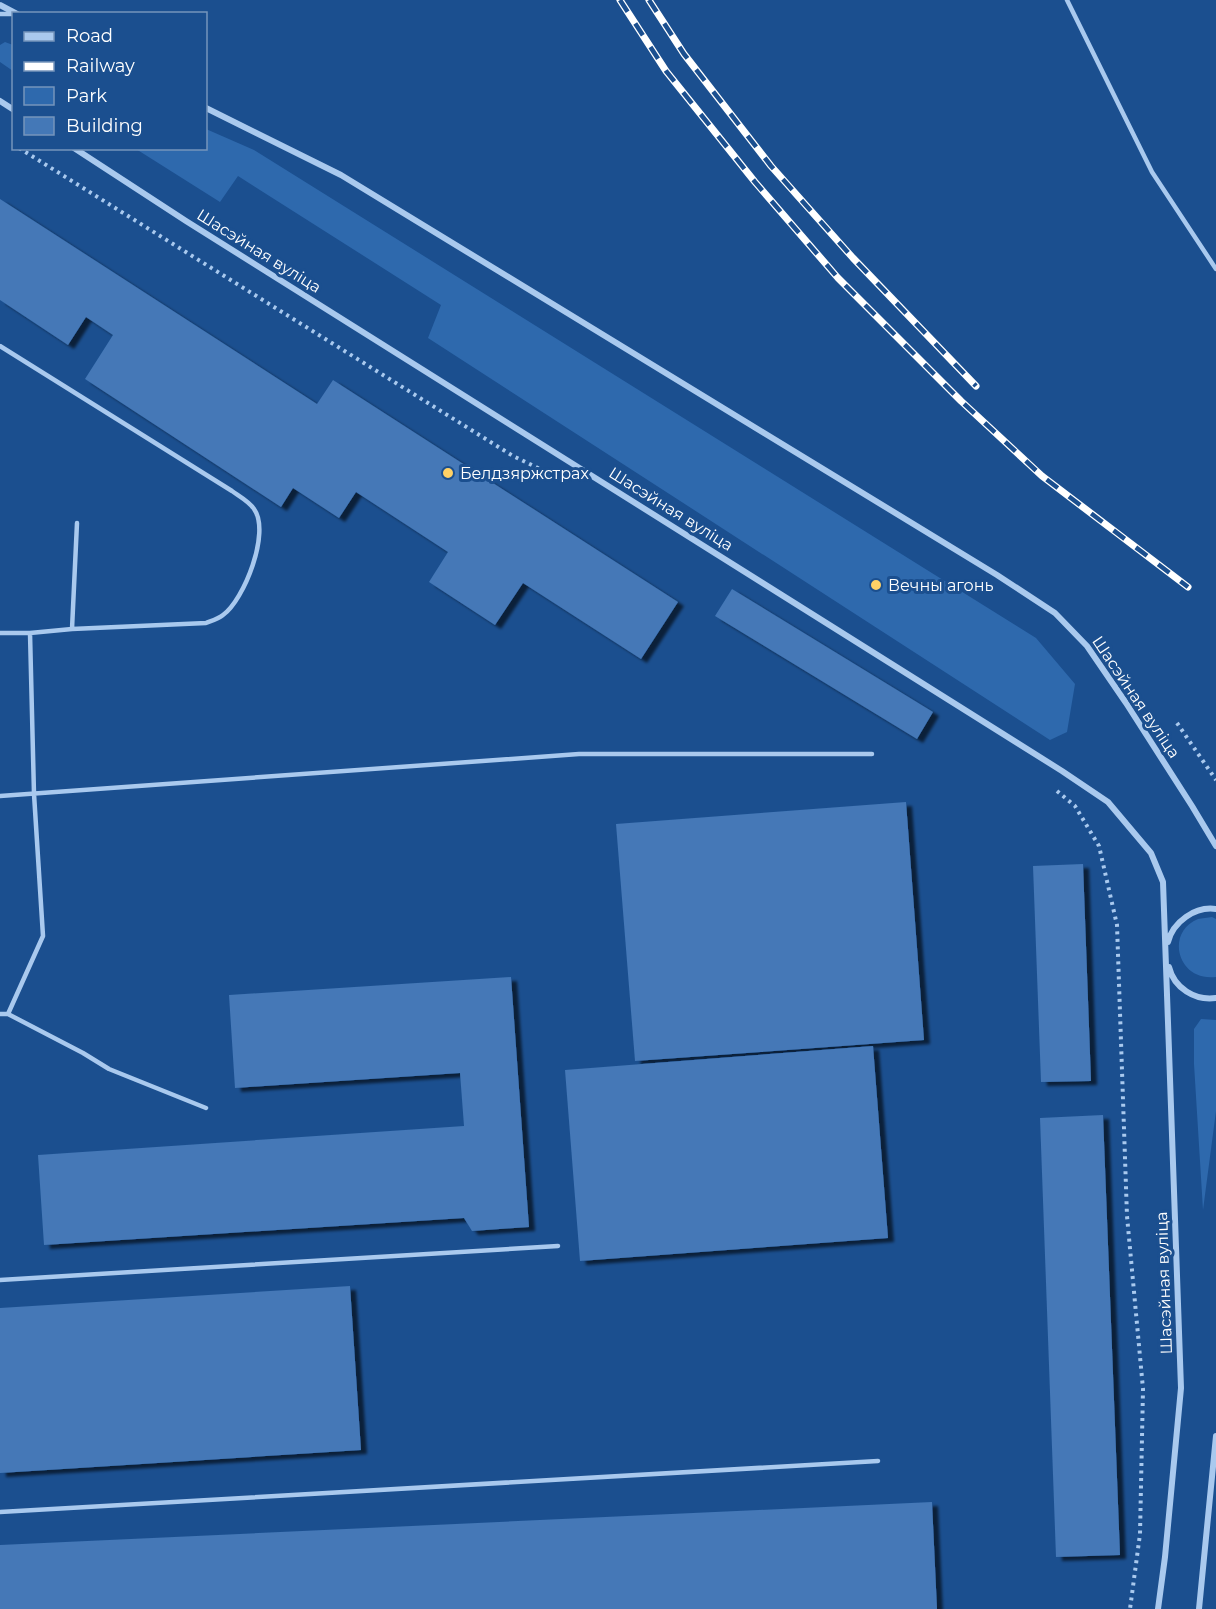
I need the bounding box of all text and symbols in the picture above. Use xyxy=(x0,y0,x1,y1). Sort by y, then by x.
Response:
legend xyxy=(12,12,207,150)
text: Road xyxy=(66,25,113,47)
text: Railway xyxy=(66,55,135,77)
text: Park xyxy=(66,85,107,107)
text: Building xyxy=(66,115,143,137)
street label: Шасэйная вуліца xyxy=(193,205,325,297)
street label: Шасэйная вуліца xyxy=(605,463,737,555)
place label: Белдзяржстрах xyxy=(460,464,589,483)
marker: Белдзяржстрах xyxy=(441,466,455,480)
place label: Вечны агонь xyxy=(888,576,994,595)
marker: Вечны агонь xyxy=(869,578,883,592)
street label: Шасэйная вуліца xyxy=(1088,632,1184,762)
street label: Шасэйная вуліца xyxy=(1152,1211,1176,1355)

